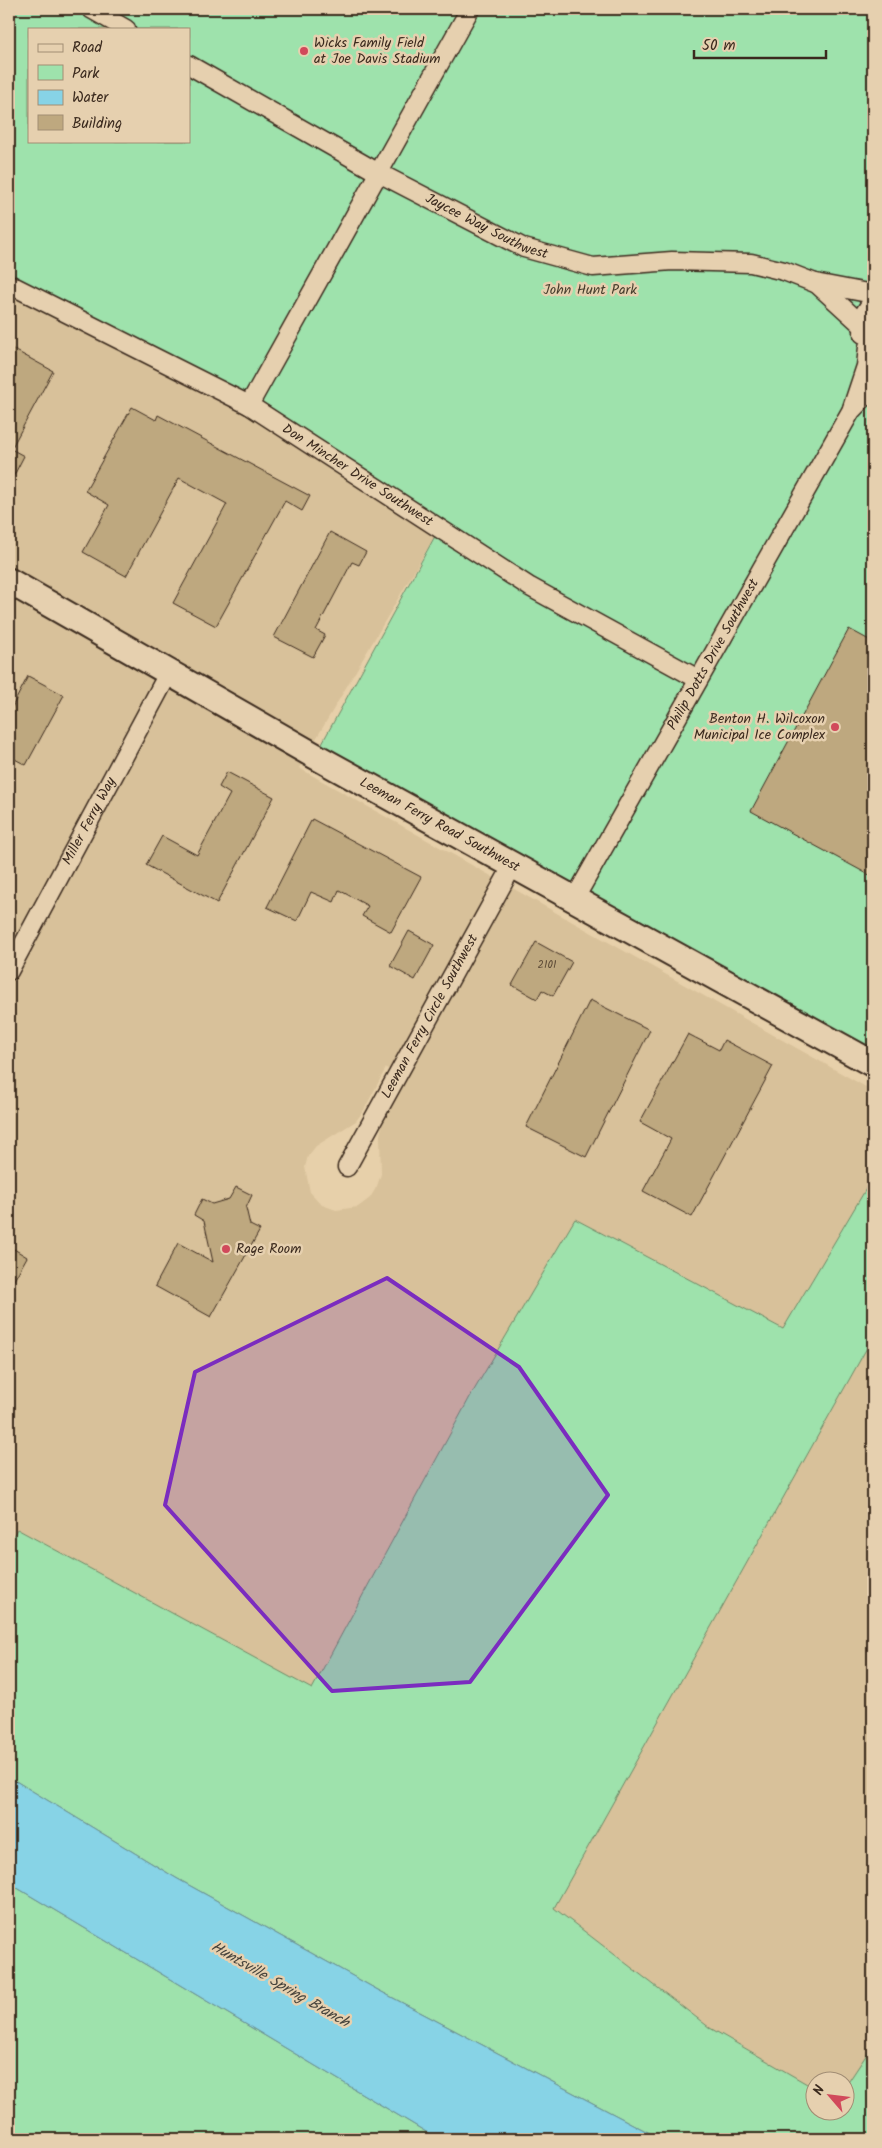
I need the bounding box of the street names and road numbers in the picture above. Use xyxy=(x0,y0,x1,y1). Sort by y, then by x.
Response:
street label: Jaycee Way Southwest xyxy=(421,188,551,265)
street label: Don Mincher Drive Southwest xyxy=(278,418,438,533)
street label: Philip Dotts Drive Southwest xyxy=(661,574,765,734)
street label: Leeman Ferry Road Southwest xyxy=(355,772,525,878)
street label: Miller Ferry Way xyxy=(57,773,122,869)
street label: Leeman Ferry Circle Southwest xyxy=(376,929,484,1103)

